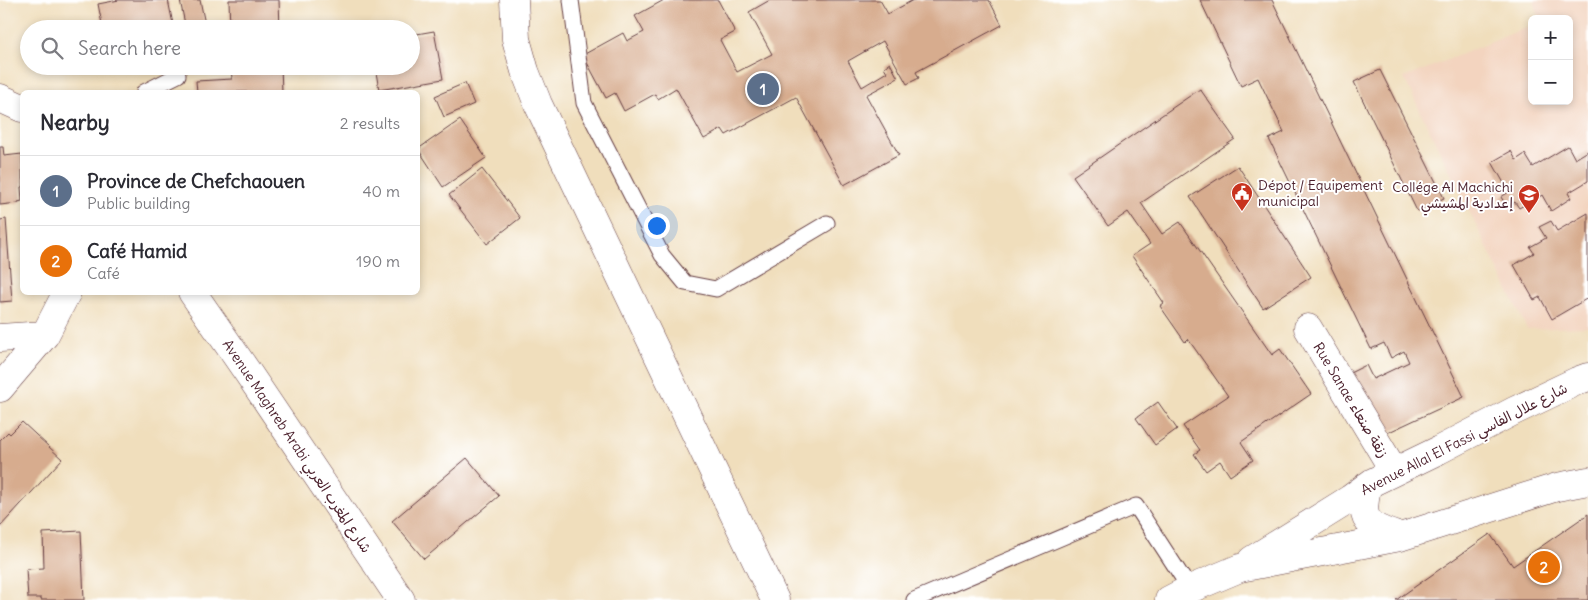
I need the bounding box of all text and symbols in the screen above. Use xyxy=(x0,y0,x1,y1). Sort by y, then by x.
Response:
map controls xyxy=(1528,15,1573,105)
button: + xyxy=(1528,15,1573,60)
search box xyxy=(20,20,420,75)
icon: search xyxy=(38,34,66,62)
text: Search here xyxy=(78,36,181,60)
button: − xyxy=(1528,60,1573,105)
pin: 1 xyxy=(747,70,779,108)
text: Nearby xyxy=(40,109,110,136)
text: 2 results xyxy=(340,113,400,133)
text: Province de Chefchaouen xyxy=(87,169,305,193)
place label: Dépot / Equipement municipal xyxy=(1258,176,1383,210)
place label: Collége Al Machichi إعدادية المشيشي xyxy=(1392,178,1514,216)
text: 1 xyxy=(53,181,59,201)
text: 40 m xyxy=(362,181,400,201)
public building icon: Dépot / Equipement municipal xyxy=(1230,181,1254,212)
school or university icon: Collége Al Machichi إعدادية المشيشي xyxy=(1517,183,1541,214)
text: Public building xyxy=(87,193,190,213)
your location xyxy=(644,213,670,239)
text: Café Hamid xyxy=(87,239,187,263)
text: 2 xyxy=(52,251,60,271)
text: 190 m xyxy=(356,251,400,271)
text: Café xyxy=(87,263,120,283)
street label: Avenue Maghreb Arabi شارع المغرب العربي xyxy=(215,336,375,558)
street label: Rue Sanae زنقة صنعاء xyxy=(1309,339,1393,461)
street label: Avenue Allal El Fassi شارع علال الفاسي xyxy=(1358,379,1572,503)
pin: 2 xyxy=(1528,548,1560,586)

